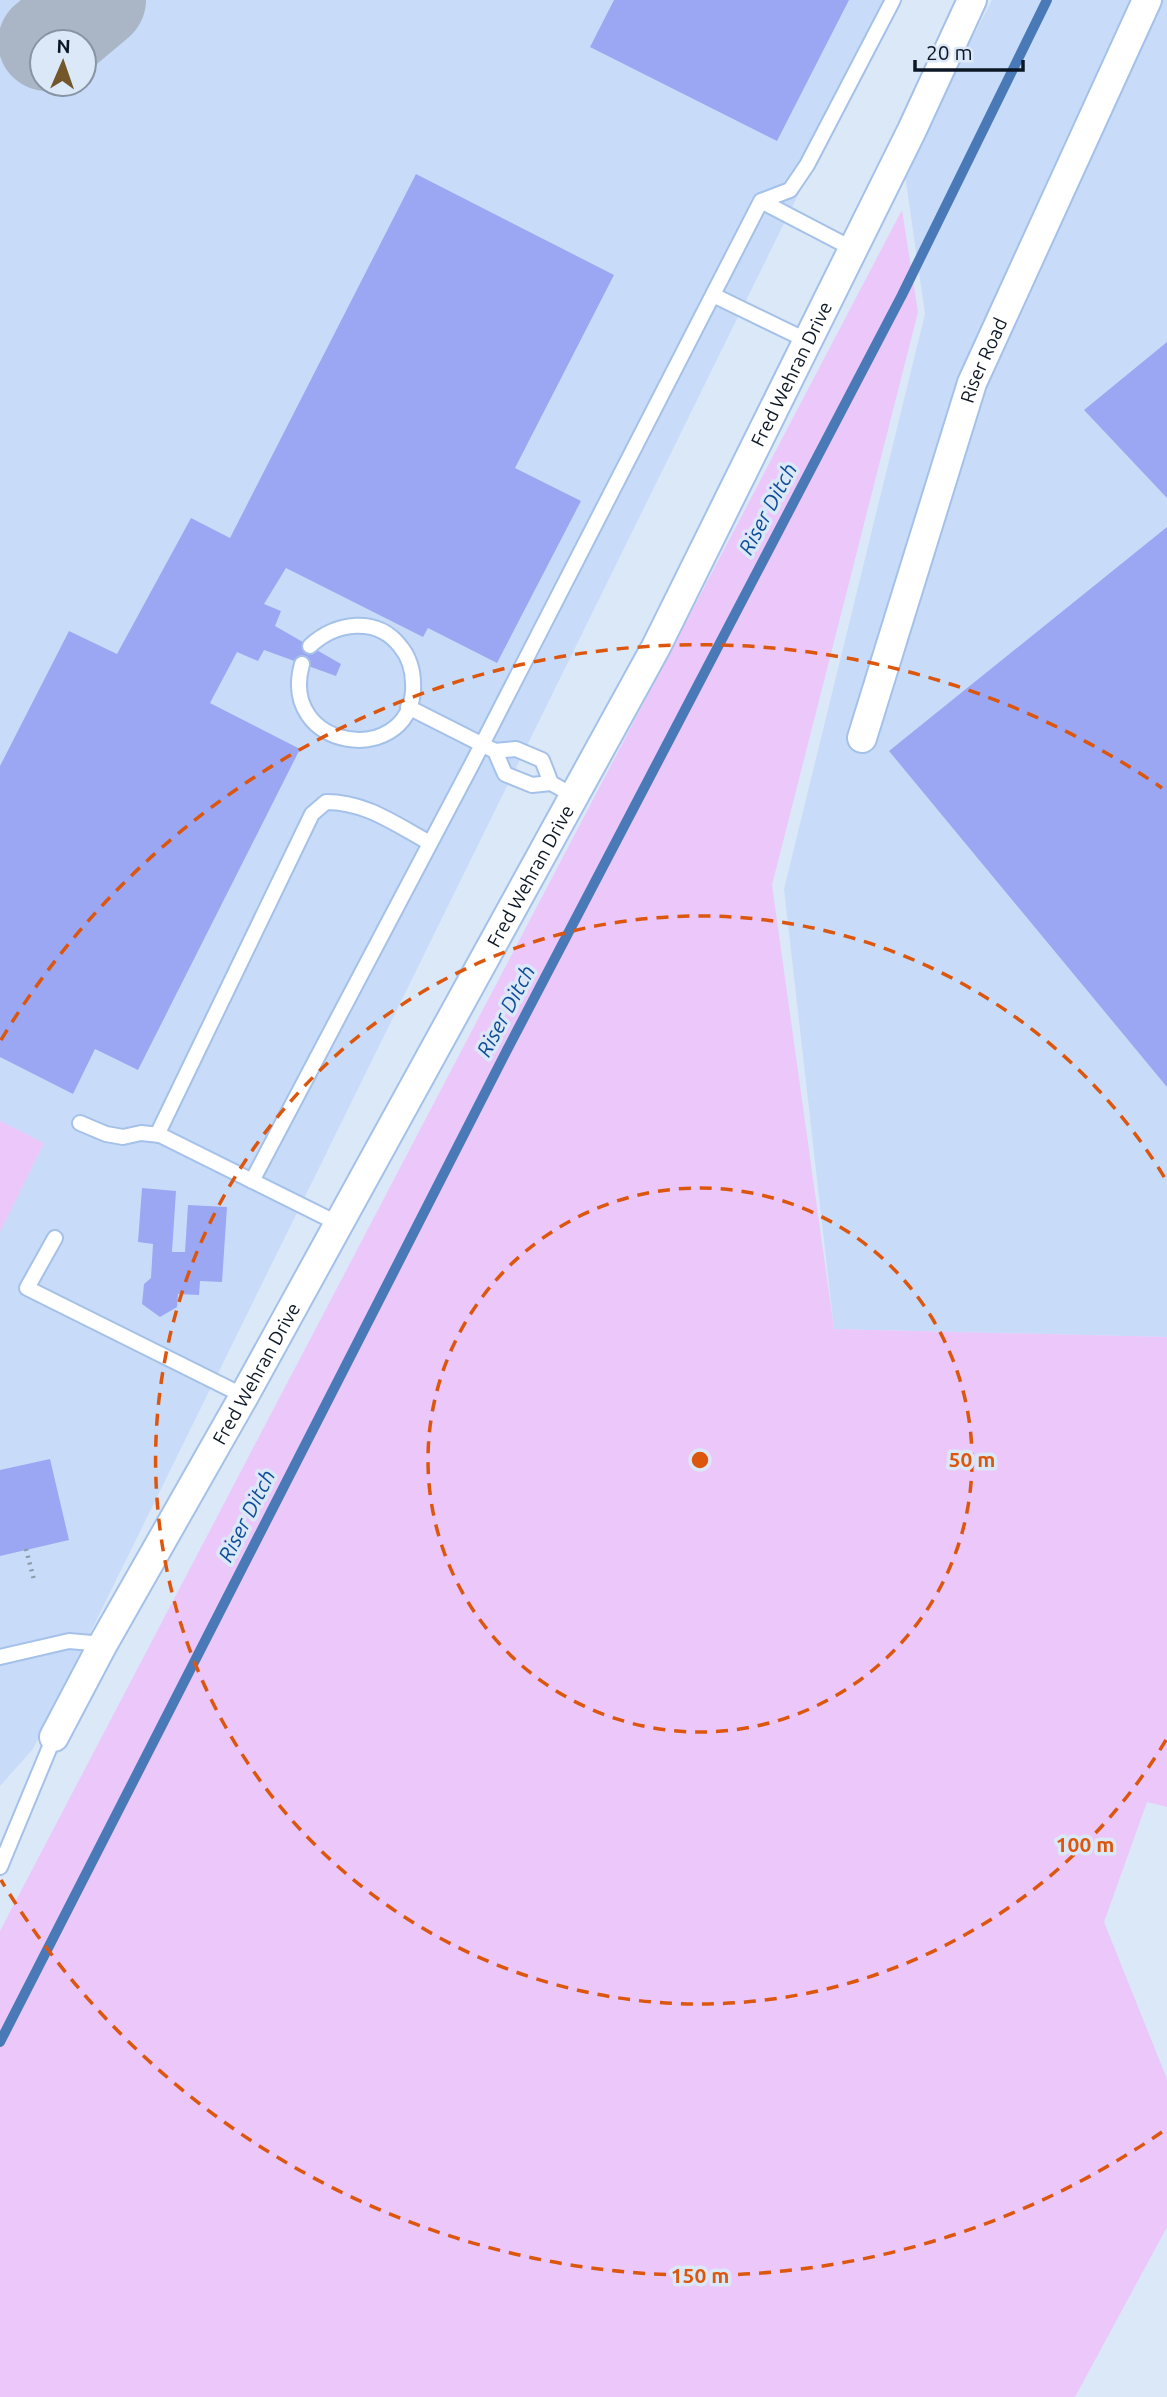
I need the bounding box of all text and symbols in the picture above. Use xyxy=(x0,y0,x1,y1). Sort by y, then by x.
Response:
north arrow xyxy=(28,28,98,98)
scale bar xyxy=(915,28,1024,72)
text: N xyxy=(56,35,71,57)
text: 20 m xyxy=(926,40,973,64)
street label: Fred Wehran Drive xyxy=(746,298,836,450)
street label: Riser Road xyxy=(956,314,1011,405)
water label: Riser Ditch xyxy=(733,459,801,558)
street label: Fred Wehran Drive xyxy=(482,801,578,951)
water label: Riser Ditch xyxy=(471,961,539,1060)
street label: Fred Wehran Drive xyxy=(208,1299,304,1448)
text: 50 m xyxy=(949,1447,995,1471)
centre of rings xyxy=(688,1448,712,1472)
water label: Riser Ditch xyxy=(213,1466,279,1565)
text: 100 m xyxy=(1056,1832,1114,1856)
text: 150 m xyxy=(671,2263,729,2287)

